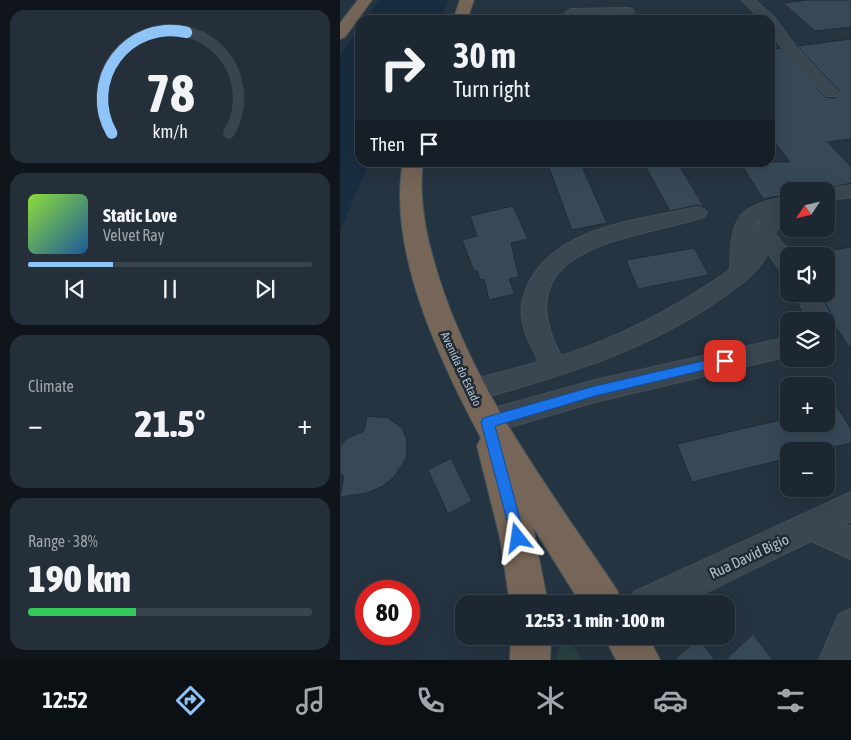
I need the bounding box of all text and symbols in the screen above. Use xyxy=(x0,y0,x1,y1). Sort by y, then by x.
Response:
icon: right xyxy=(370,35,435,100)
text: 30 m xyxy=(453,35,516,75)
text: 78 xyxy=(146,63,194,123)
text: Turn right xyxy=(453,76,530,102)
text: km/h xyxy=(152,121,188,142)
icon: arrive xyxy=(415,130,443,158)
text: Then xyxy=(370,133,405,155)
north arrow xyxy=(780,182,835,238)
map controls xyxy=(780,182,835,497)
text: Static Love xyxy=(103,204,177,226)
text: Velvet Ray xyxy=(103,226,164,244)
button: sound xyxy=(780,247,835,302)
icon: previous xyxy=(61,275,89,303)
icon: pause xyxy=(156,275,184,303)
icon: next xyxy=(251,275,279,303)
button: layers xyxy=(780,312,835,367)
street label: Avenida do Estado xyxy=(438,330,484,409)
pin xyxy=(704,340,746,382)
icon: arrive xyxy=(711,347,739,375)
text: Climate xyxy=(28,377,74,395)
button: + xyxy=(780,377,835,432)
text: 21.5° xyxy=(135,402,205,445)
text: − xyxy=(28,408,43,440)
text: + xyxy=(297,408,312,440)
button: − xyxy=(780,442,835,497)
position arrow xyxy=(491,511,543,563)
street label: Rua David Bigio xyxy=(707,530,791,582)
text: Range · 38% xyxy=(28,532,98,550)
text: 190 km xyxy=(28,557,131,600)
speed limit sign: 80 xyxy=(355,580,420,645)
text: 12:53 · 1 min · 100 m xyxy=(525,609,665,631)
icon: directions xyxy=(173,683,208,718)
icon: music xyxy=(293,683,328,718)
icon: phone xyxy=(413,683,448,718)
icon: climate xyxy=(533,683,568,718)
icon: car xyxy=(653,683,688,718)
icon: filters xyxy=(773,683,808,718)
text: 12:52 xyxy=(43,687,88,713)

